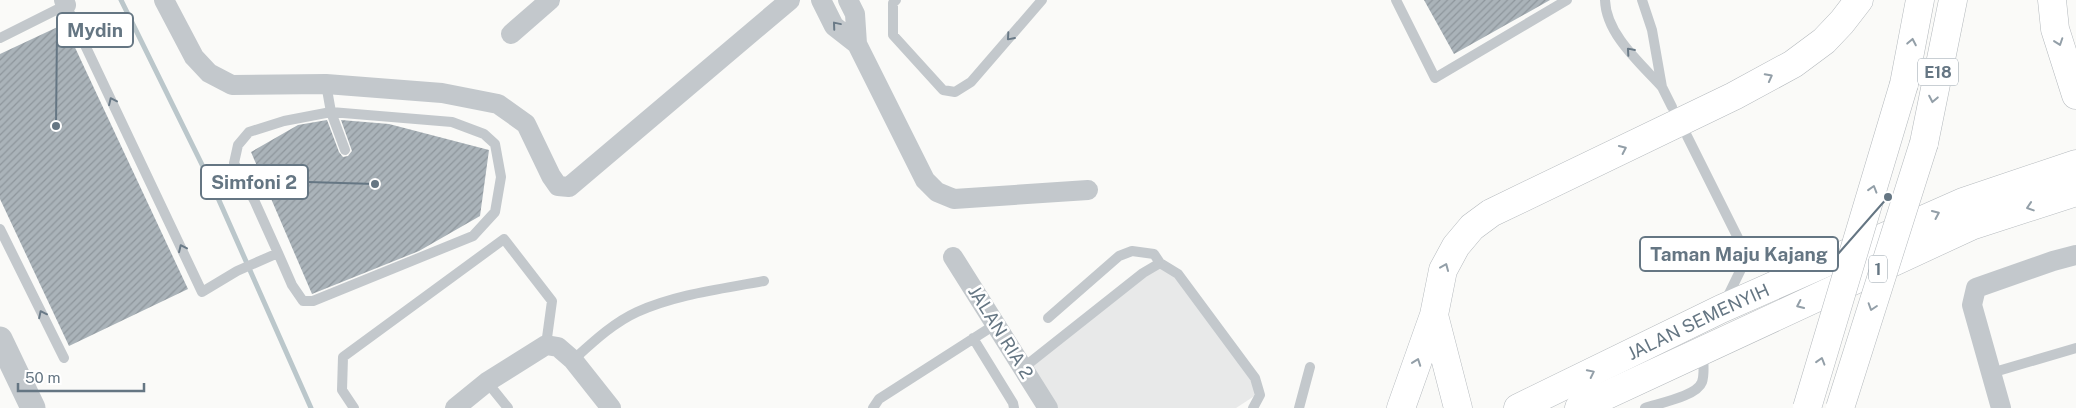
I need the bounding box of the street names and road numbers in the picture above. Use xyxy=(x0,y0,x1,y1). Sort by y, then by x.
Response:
road number: E18 xyxy=(1918,58,1958,86)
road number: 1 xyxy=(1869,255,1887,282)
street label: JALAN SEMENYIH xyxy=(1624,279,1772,364)
street label: JALAN RIA 2 xyxy=(964,282,1038,382)

